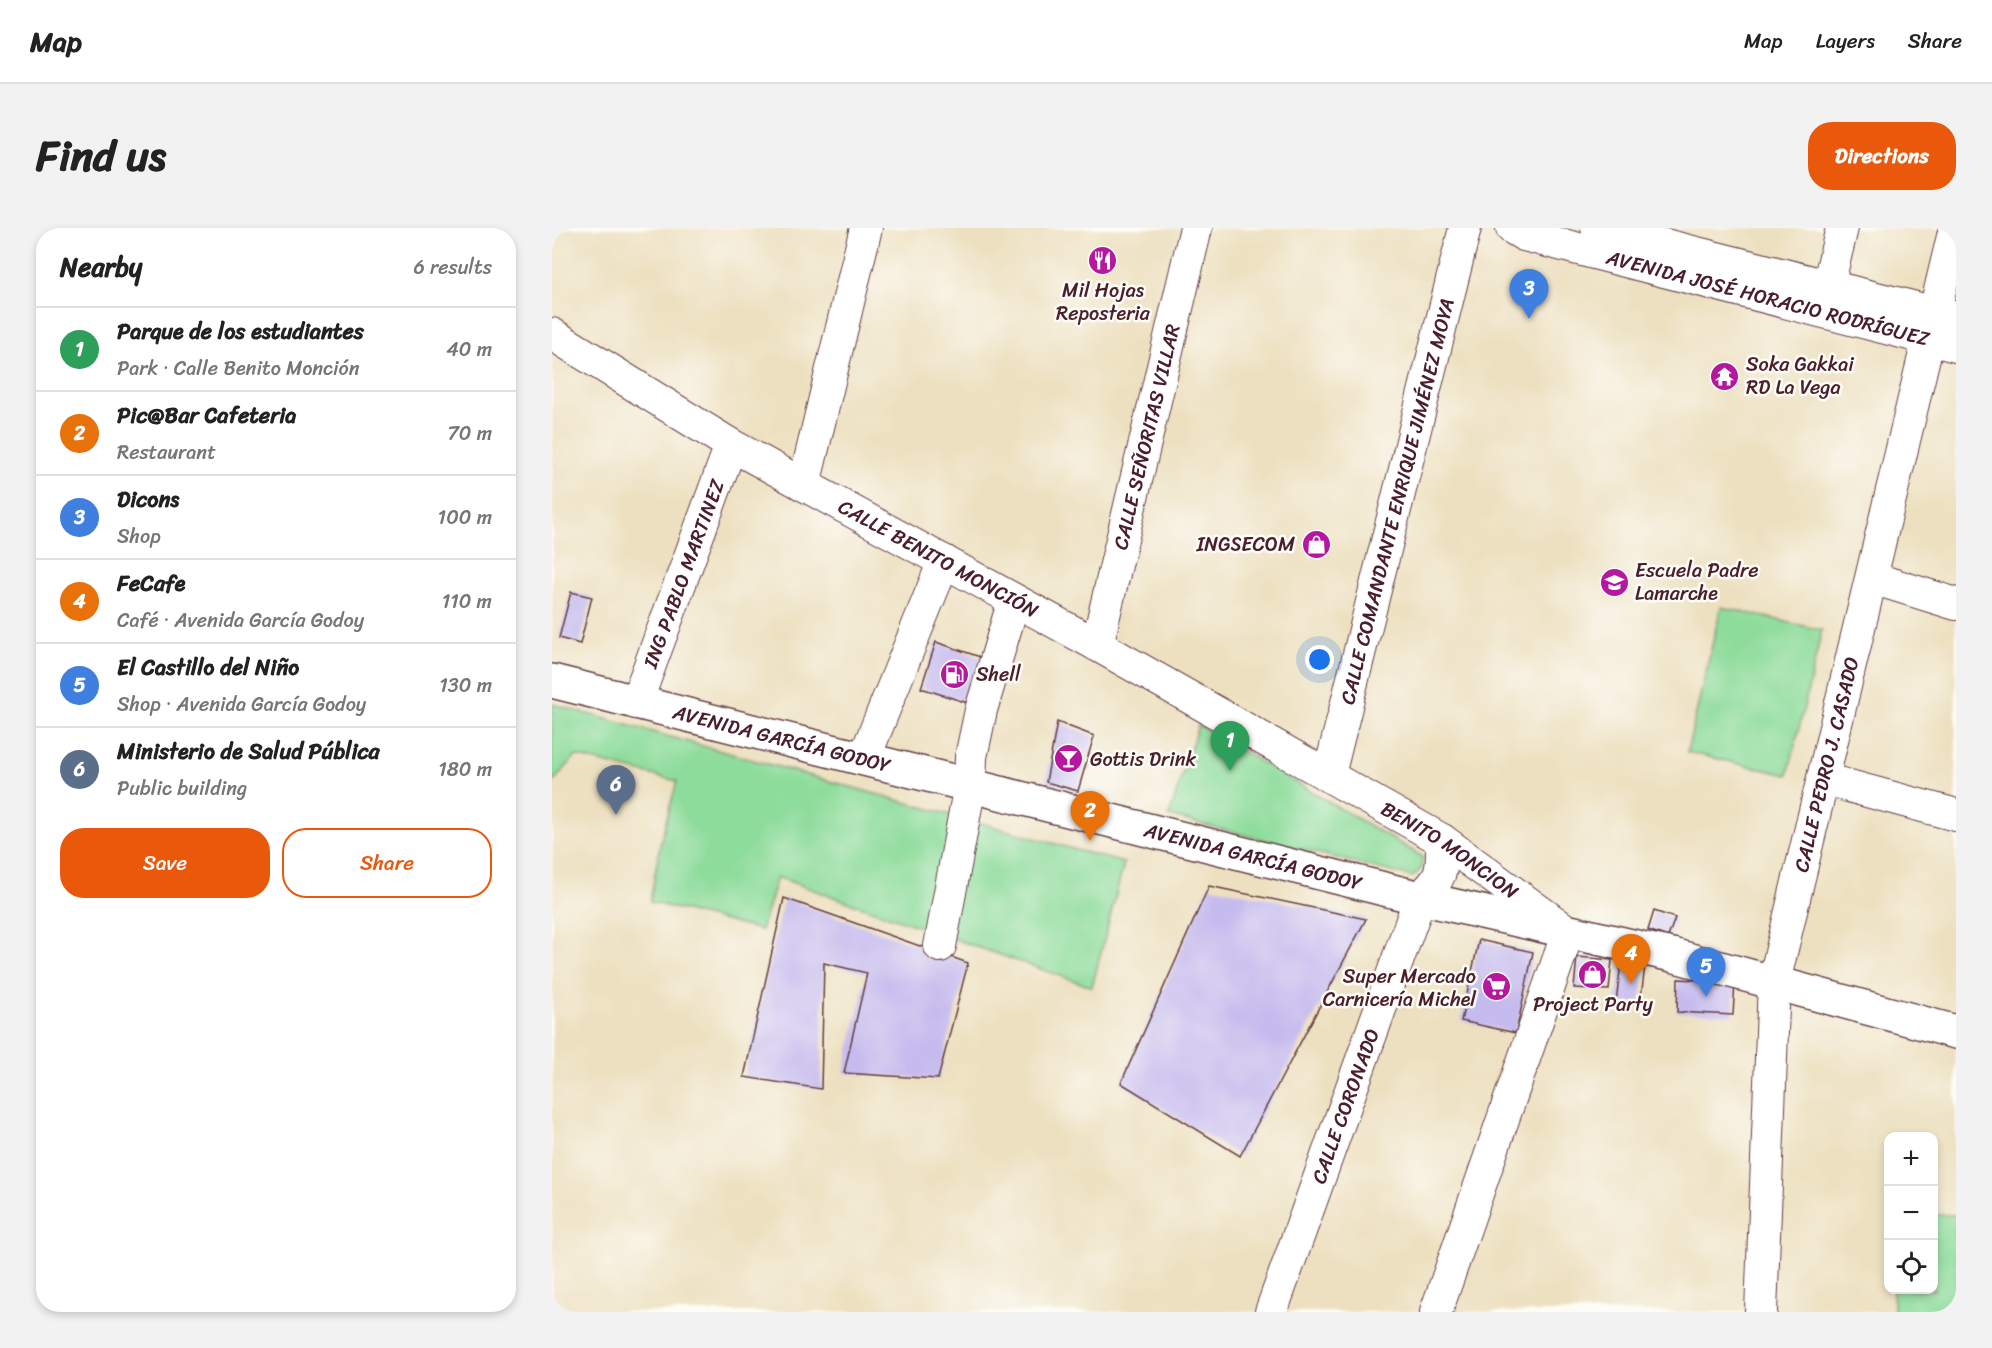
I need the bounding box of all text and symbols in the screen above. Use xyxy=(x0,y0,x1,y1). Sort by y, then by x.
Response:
text: Map xyxy=(30,17,82,66)
text: Map xyxy=(1744,22,1783,60)
text: Layers xyxy=(1816,22,1875,60)
text: Share xyxy=(1908,22,1962,60)
text: Find us xyxy=(36,119,166,193)
button: Directions xyxy=(1808,122,1956,190)
street label: AVENIDA JOSÉ HORACIO RODRÍGUEZ xyxy=(1602,240,1934,357)
text: Nearby xyxy=(60,244,142,290)
restaurant icon: Mil Hojas Reposteria xyxy=(1087,244,1119,276)
text: 6 results xyxy=(413,250,492,285)
pin: 3 xyxy=(1510,270,1548,319)
place label: Mil Hojas Reposteria xyxy=(1056,273,1151,331)
street label: CALLE COMANDANTE ENRIQUE JIMÉNEZ MOYA xyxy=(1330,295,1465,708)
text: Parque de los estudiantes xyxy=(117,312,364,351)
street label: CALLE SEÑORITAS VILLAR xyxy=(1103,320,1191,553)
text: 1 xyxy=(75,332,84,367)
text: 40 m xyxy=(446,332,492,367)
place label: Soka Gakkai RD La Vega xyxy=(1746,347,1855,405)
text: Park · Calle Benito Monción xyxy=(117,351,360,386)
temple icon: Soka Gakkai RD La Vega xyxy=(1709,360,1741,392)
text: Pic@Bar Cafeteria xyxy=(117,396,296,435)
text: 2 xyxy=(74,416,85,451)
text: 70 m xyxy=(447,416,492,451)
text: Restaurant xyxy=(117,435,216,470)
street label: ING PABLO MARTINEZ xyxy=(633,474,735,674)
text: Dicons xyxy=(117,480,179,519)
street label: CALLE BENITO MONCIÓN xyxy=(831,490,1045,628)
text: 3 xyxy=(74,500,85,535)
text: 100 m xyxy=(438,500,492,535)
text: Shop xyxy=(117,519,161,554)
place label: INGSECOM xyxy=(1195,527,1295,562)
shop icon: INGSECOM xyxy=(1300,528,1332,560)
place label: Escuela Padre Lamarche xyxy=(1635,553,1758,611)
text: FeCafe xyxy=(117,564,185,603)
school or university icon: Escuela Padre Lamarche xyxy=(1598,566,1630,598)
text: 4 xyxy=(73,584,86,619)
text: 110 m xyxy=(442,584,492,619)
text: Café · Avenida García Godoy xyxy=(117,603,364,638)
your location xyxy=(1305,645,1334,674)
text: El Castillo del Niño xyxy=(117,648,299,687)
street label: CALLE PEDRO J. CASADO xyxy=(1784,653,1869,876)
place label: Shell xyxy=(976,657,1021,692)
fuel station icon: Shell xyxy=(939,658,971,690)
text: 5 xyxy=(73,668,86,703)
text: 130 m xyxy=(439,668,492,703)
text: Shop · Avenida García Godoy xyxy=(117,687,366,722)
street label: AVENIDA GARCÍA GODOY xyxy=(668,695,895,783)
pin: 1 xyxy=(1210,722,1250,771)
text: Ministerio de Salud Pública xyxy=(117,732,380,771)
place label: Gottis Drink xyxy=(1090,742,1197,777)
bar icon: Gottis Drink xyxy=(1053,743,1085,775)
text: 6 xyxy=(74,752,85,787)
text: 180 m xyxy=(438,752,492,787)
pin: 6 xyxy=(596,766,636,815)
text: Public building xyxy=(117,771,247,806)
pin: 2 xyxy=(1070,792,1110,841)
street label: BENITO MONCION xyxy=(1374,792,1526,909)
street label: AVENIDA GARCÍA GODOY xyxy=(1139,812,1367,901)
button: Save xyxy=(60,828,270,898)
button: Share xyxy=(282,828,492,898)
pin: 4 xyxy=(1612,934,1650,984)
pin: 5 xyxy=(1686,948,1726,997)
shop icon: Project Party xyxy=(1577,958,1609,990)
place label: Super Mercado Carnicería Michel xyxy=(1323,959,1477,1017)
supermarket icon: Super Mercado Carnicería Michel xyxy=(1481,971,1513,1003)
place label: Project Party xyxy=(1533,987,1654,1022)
street label: CALLE CORONADO xyxy=(1302,1024,1390,1189)
map controls xyxy=(1884,1132,1938,1294)
button: + xyxy=(1884,1132,1938,1186)
button: − xyxy=(1884,1186,1938,1240)
button: locate xyxy=(1884,1240,1938,1294)

